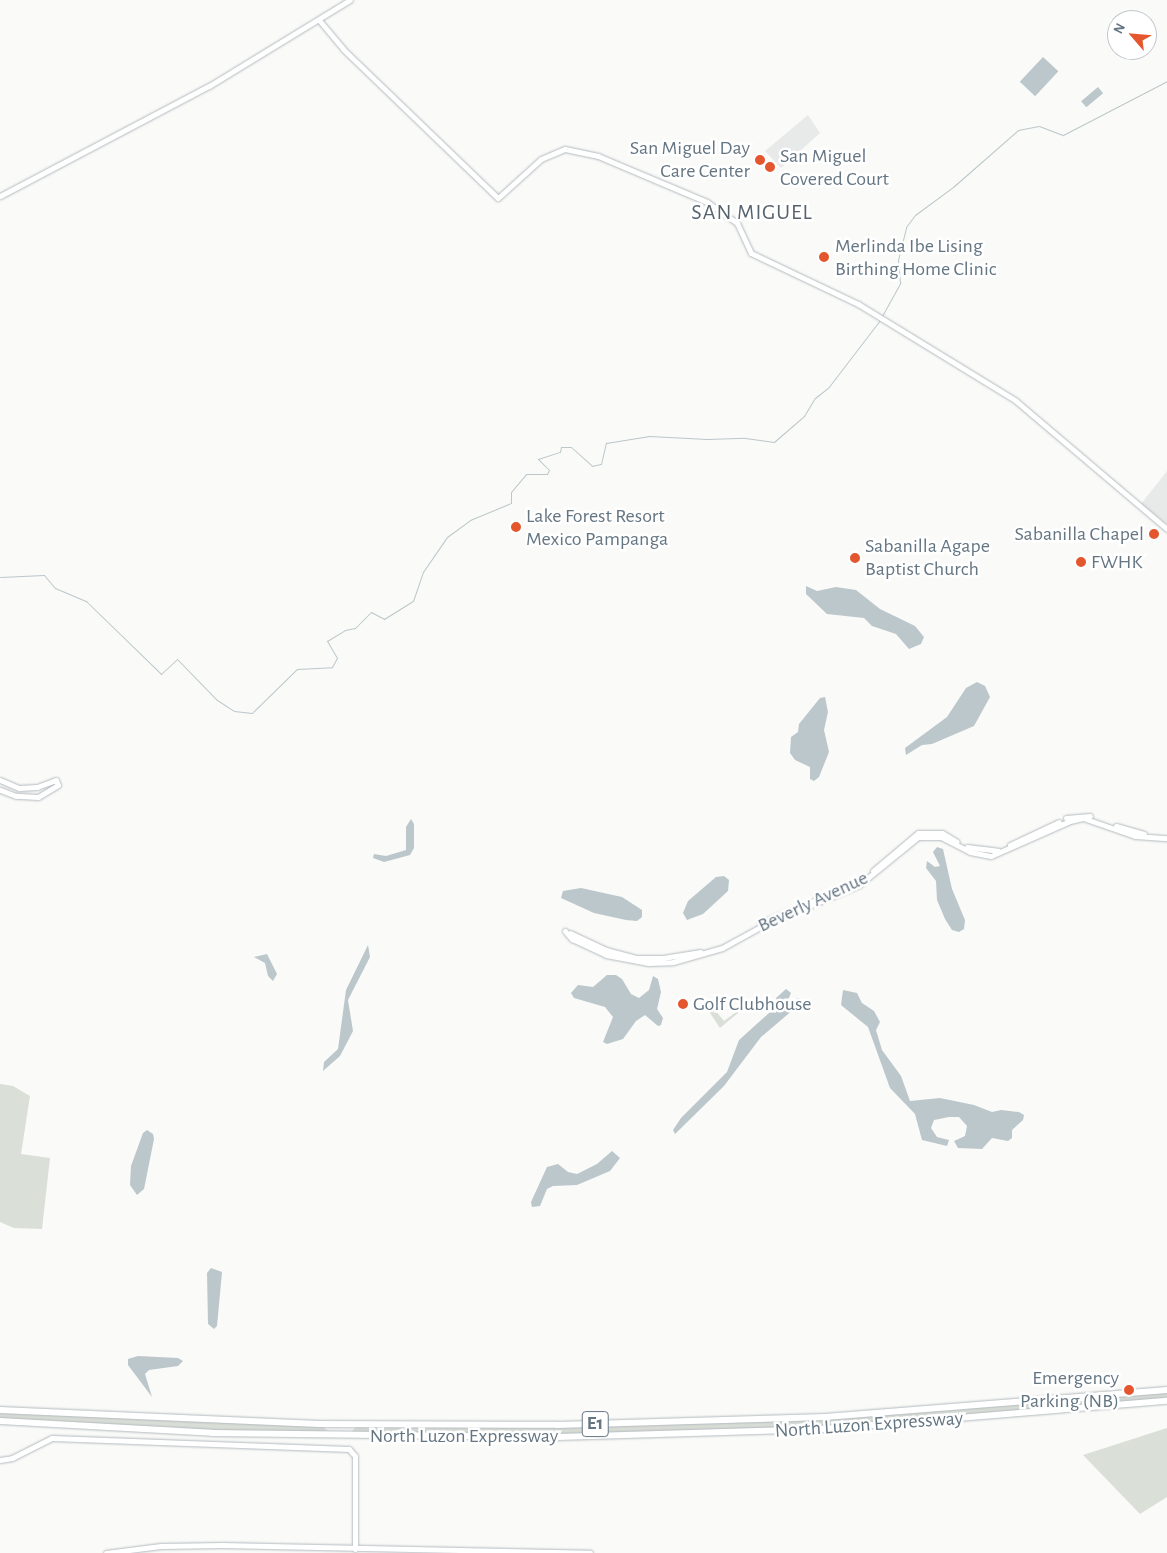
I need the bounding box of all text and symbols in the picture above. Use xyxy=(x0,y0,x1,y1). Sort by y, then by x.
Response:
north arrow xyxy=(1107,10,1157,60)
text: N xyxy=(1111,21,1128,36)
place label: San Miguel Day Care Center xyxy=(630,136,750,183)
place label: San Miguel Covered Court xyxy=(780,144,889,191)
marker: San Miguel Day Care Center xyxy=(754,154,766,166)
marker: San Miguel Covered Court xyxy=(764,161,776,173)
district label: SAN MIGUEL xyxy=(690,200,814,226)
place label: Merlinda Ibe Lising Birthing Home Clinic xyxy=(835,234,996,281)
marker: Merlinda Ibe Lising Birthing Home Clinic xyxy=(817,250,831,264)
place label: Lake Forest Resort Mexico Pampanga xyxy=(526,504,668,551)
marker: Lake Forest Resort Mexico Pampanga xyxy=(510,521,522,533)
place label: Sabanilla Chapel xyxy=(1014,522,1144,546)
marker: Sabanilla Chapel xyxy=(1148,528,1160,540)
place label: Sabanilla Agape Baptist Church xyxy=(865,534,990,581)
place label: FWHK xyxy=(1091,550,1142,574)
marker: Sabanilla Agape Baptist Church xyxy=(849,552,861,564)
marker: FWHK xyxy=(1075,556,1087,568)
street label: Beverly Avenue xyxy=(754,866,872,938)
place label: Golf Clubhouse xyxy=(693,992,812,1016)
marker: Golf Clubhouse xyxy=(677,998,689,1010)
place label: Emergency Parking (NB) xyxy=(1020,1366,1119,1413)
marker: Emergency Parking (NB) xyxy=(1123,1384,1135,1396)
street label: North Luzon Expressway xyxy=(774,1406,964,1444)
road number: E1 xyxy=(581,1408,609,1440)
street label: North Luzon Expressway xyxy=(370,1424,558,1448)

